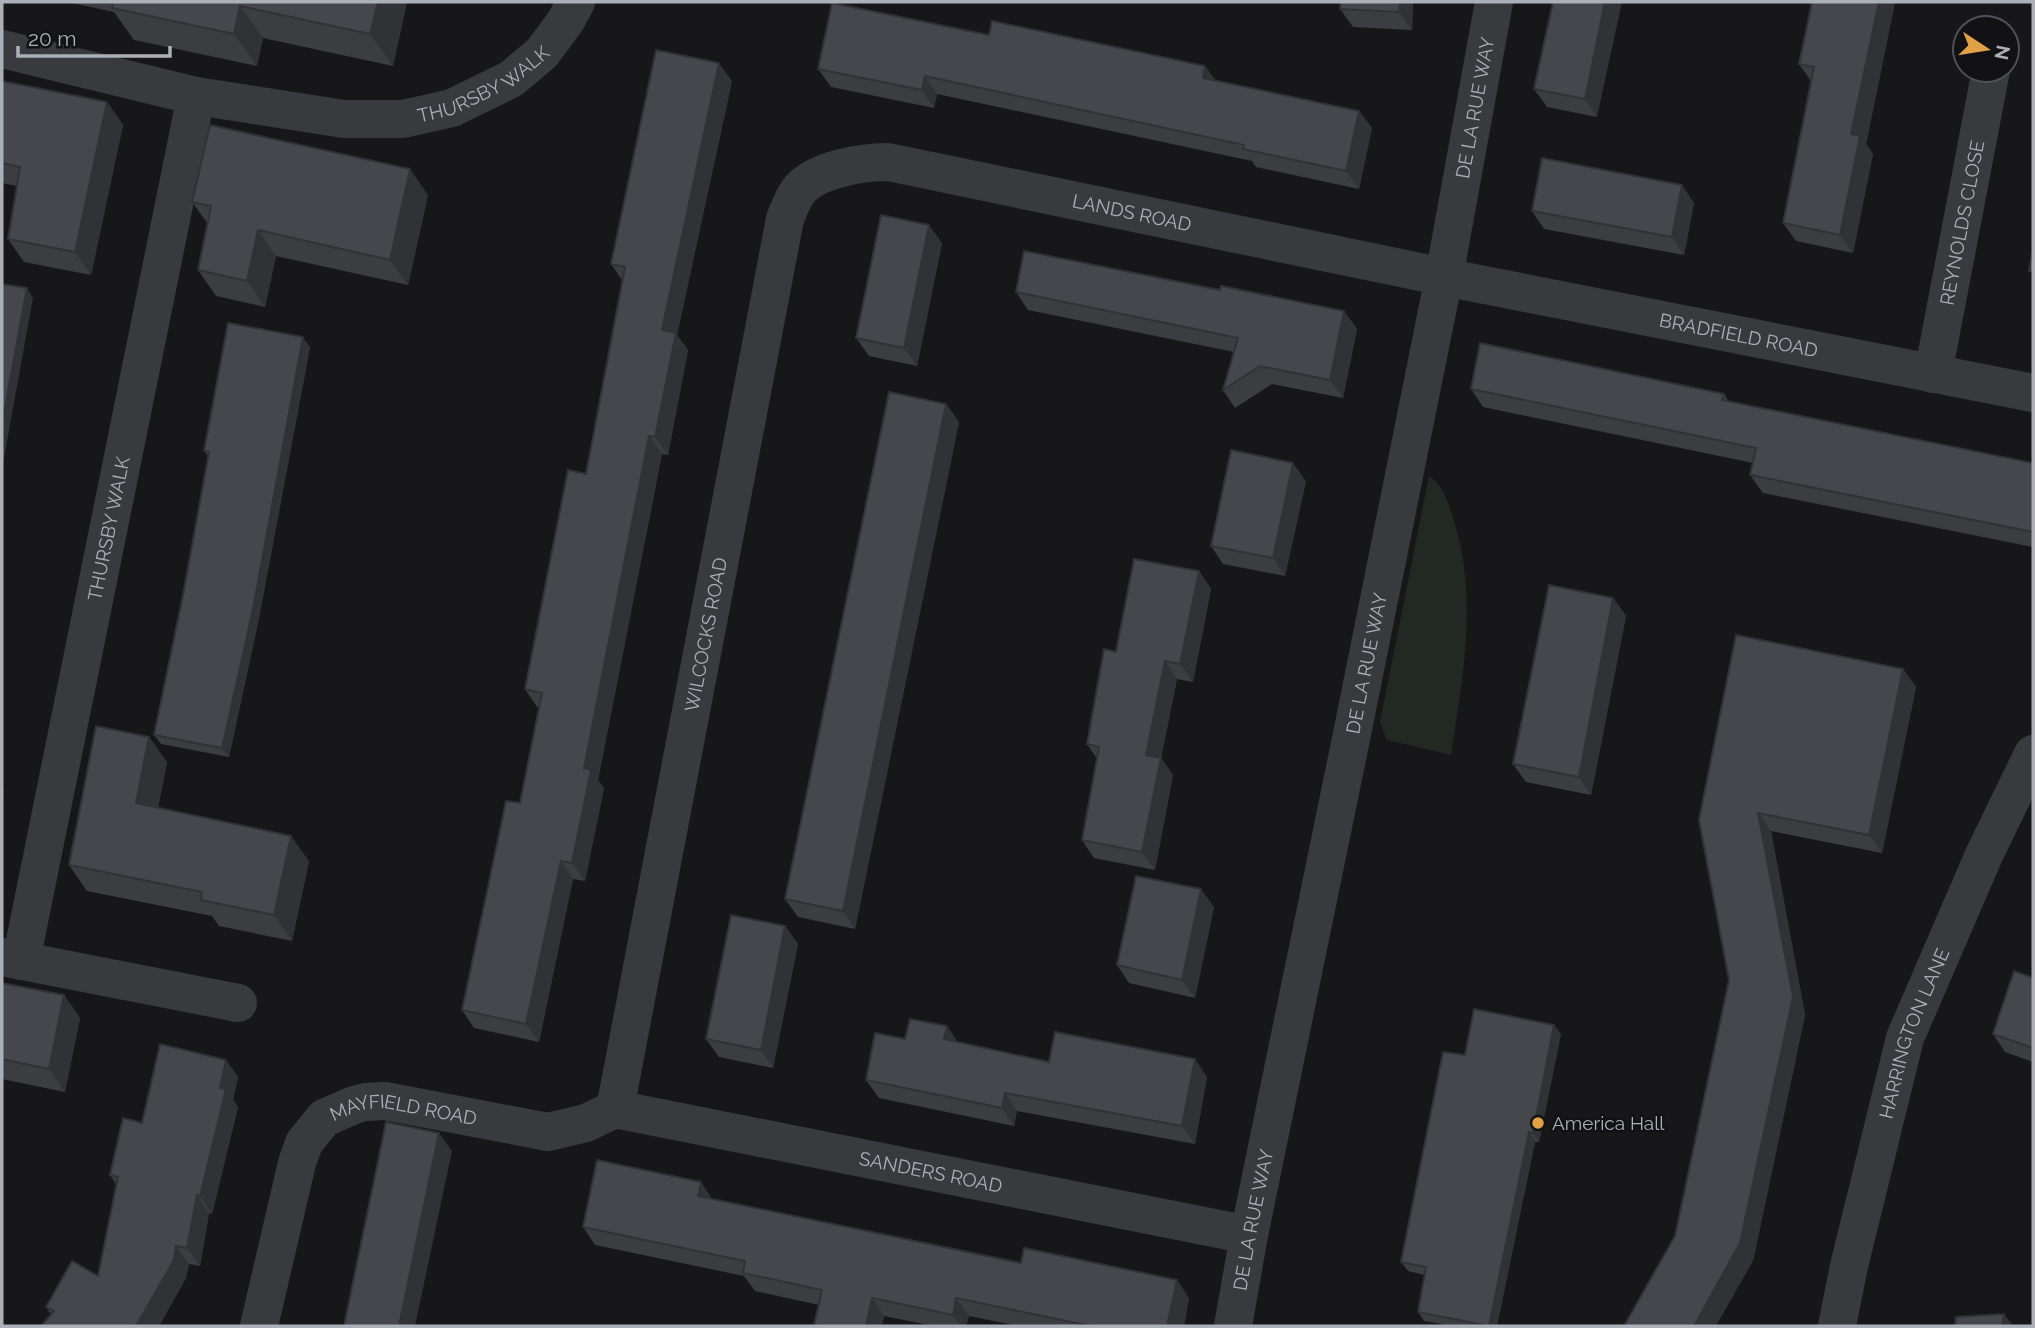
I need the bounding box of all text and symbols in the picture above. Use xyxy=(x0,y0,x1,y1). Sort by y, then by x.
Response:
scale bar xyxy=(18,14,170,58)
north arrow xyxy=(1951,14,2021,84)
text: 20 m xyxy=(28,26,76,51)
street label: DE LA RUE WAY xyxy=(1451,35,1499,180)
street label: THURSBY WALK xyxy=(415,40,554,126)
text: N xyxy=(1990,43,2015,62)
street label: REYNOLDS CLOSE xyxy=(1935,138,1988,307)
street label: LANDS ROAD xyxy=(1070,189,1194,236)
street label: BRADFIELD ROAD xyxy=(1658,309,1820,361)
street label: THURSBY WALK xyxy=(83,454,134,603)
street label: WILCOCKS ROAD xyxy=(680,556,731,714)
street label: DE LA RUE WAY xyxy=(1341,590,1391,736)
street label: HARRINGTON LANE xyxy=(1875,945,1953,1121)
street label: MAYFIELD ROAD xyxy=(326,1090,479,1129)
place label: America Hall xyxy=(1552,1112,1665,1134)
marker: America Hall xyxy=(1530,1115,1546,1131)
street label: SANDERS ROAD xyxy=(857,1147,1004,1197)
street label: DE LA RUE WAY xyxy=(1228,1147,1277,1292)

